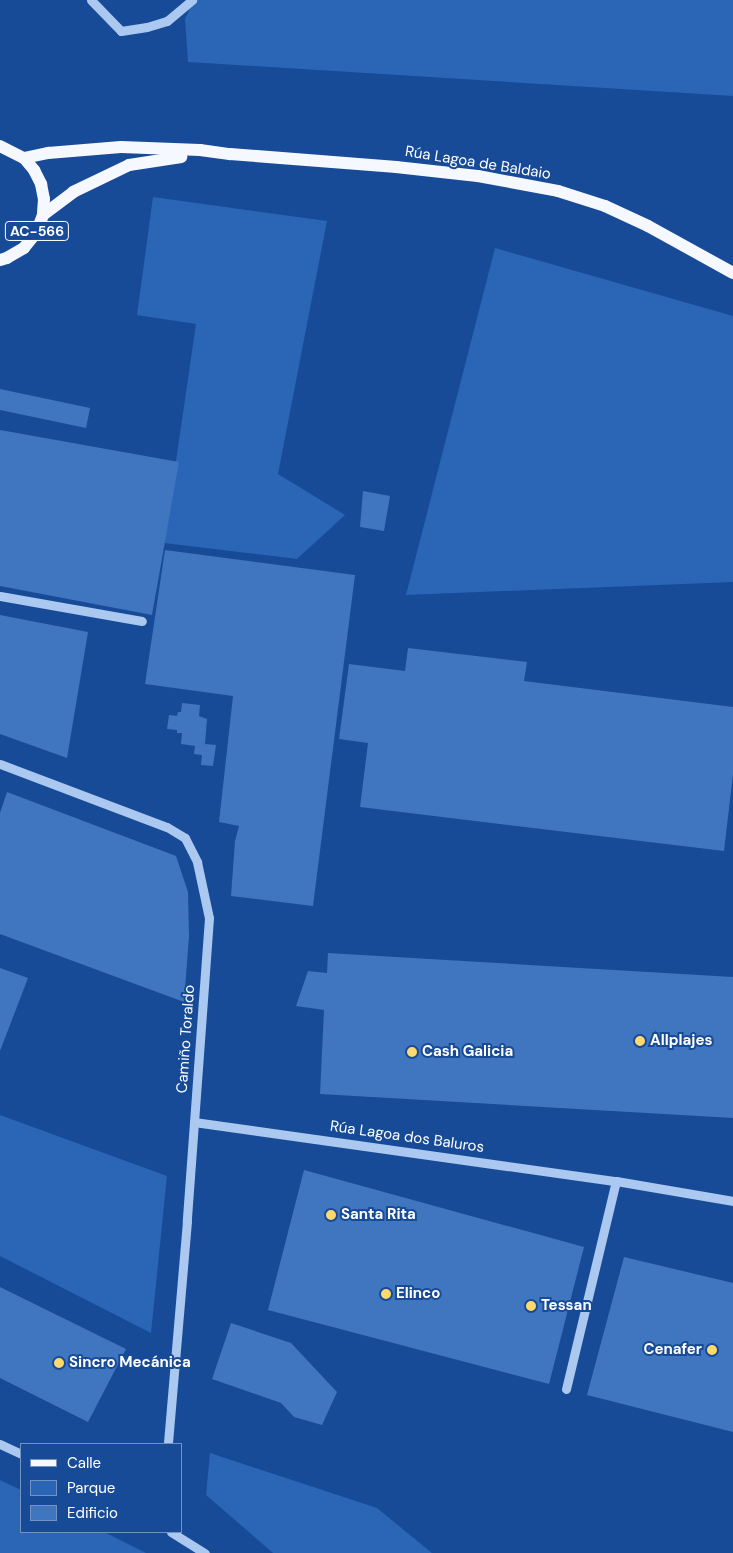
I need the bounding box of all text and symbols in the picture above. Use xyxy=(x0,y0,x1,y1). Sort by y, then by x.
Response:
street label: Rúa Lagoa de Baldaio xyxy=(404,143,552,183)
road number: AC-566 xyxy=(5,220,70,242)
street label: Camiño Toraldo xyxy=(173,984,199,1094)
place label: Allplajes xyxy=(650,1032,712,1050)
marker: Allplajes xyxy=(634,1035,646,1047)
place label: Cash Galicia xyxy=(422,1043,513,1061)
marker: Cash Galicia xyxy=(406,1046,418,1058)
street label: Rúa Lagoa dos Baluros xyxy=(329,1117,485,1157)
place label: Santa Rita xyxy=(341,1206,416,1224)
marker: Santa Rita xyxy=(325,1209,337,1221)
place label: Elinco xyxy=(396,1285,440,1303)
marker: Elinco xyxy=(380,1288,392,1300)
place label: Tessan xyxy=(541,1297,592,1315)
marker: Tessan xyxy=(525,1300,537,1312)
place label: Cenafer xyxy=(643,1341,702,1359)
marker: Cenafer xyxy=(706,1344,718,1356)
place label: Sincro Mecánica xyxy=(69,1354,191,1372)
marker: Sincro Mecánica xyxy=(53,1357,65,1369)
legend xyxy=(20,1443,182,1533)
text: Calle xyxy=(67,1453,101,1473)
text: Parque xyxy=(67,1478,115,1498)
text: Edificio xyxy=(67,1503,118,1523)

